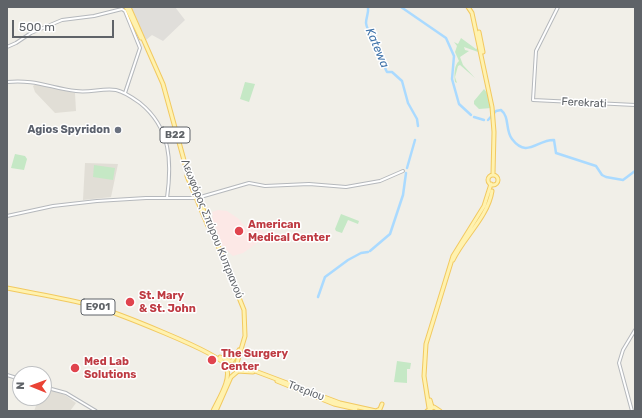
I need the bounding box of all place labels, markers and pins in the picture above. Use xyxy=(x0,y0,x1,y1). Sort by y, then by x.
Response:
place label: Agios Spyridon xyxy=(27,123,110,137)
marker: Agios Spyridon xyxy=(113,125,123,135)
place label: American Medical Center xyxy=(248,218,330,244)
marker: American Medical Center xyxy=(233,225,245,237)
place label: St. Mary & St. John xyxy=(139,289,196,315)
marker: St. Mary & St. John xyxy=(124,296,136,308)
place label: The Surgery Center xyxy=(221,347,288,373)
marker: The Surgery Center xyxy=(206,354,218,366)
place label: Med Lab Solutions xyxy=(84,355,136,381)
marker: Med Lab Solutions xyxy=(69,362,81,374)

